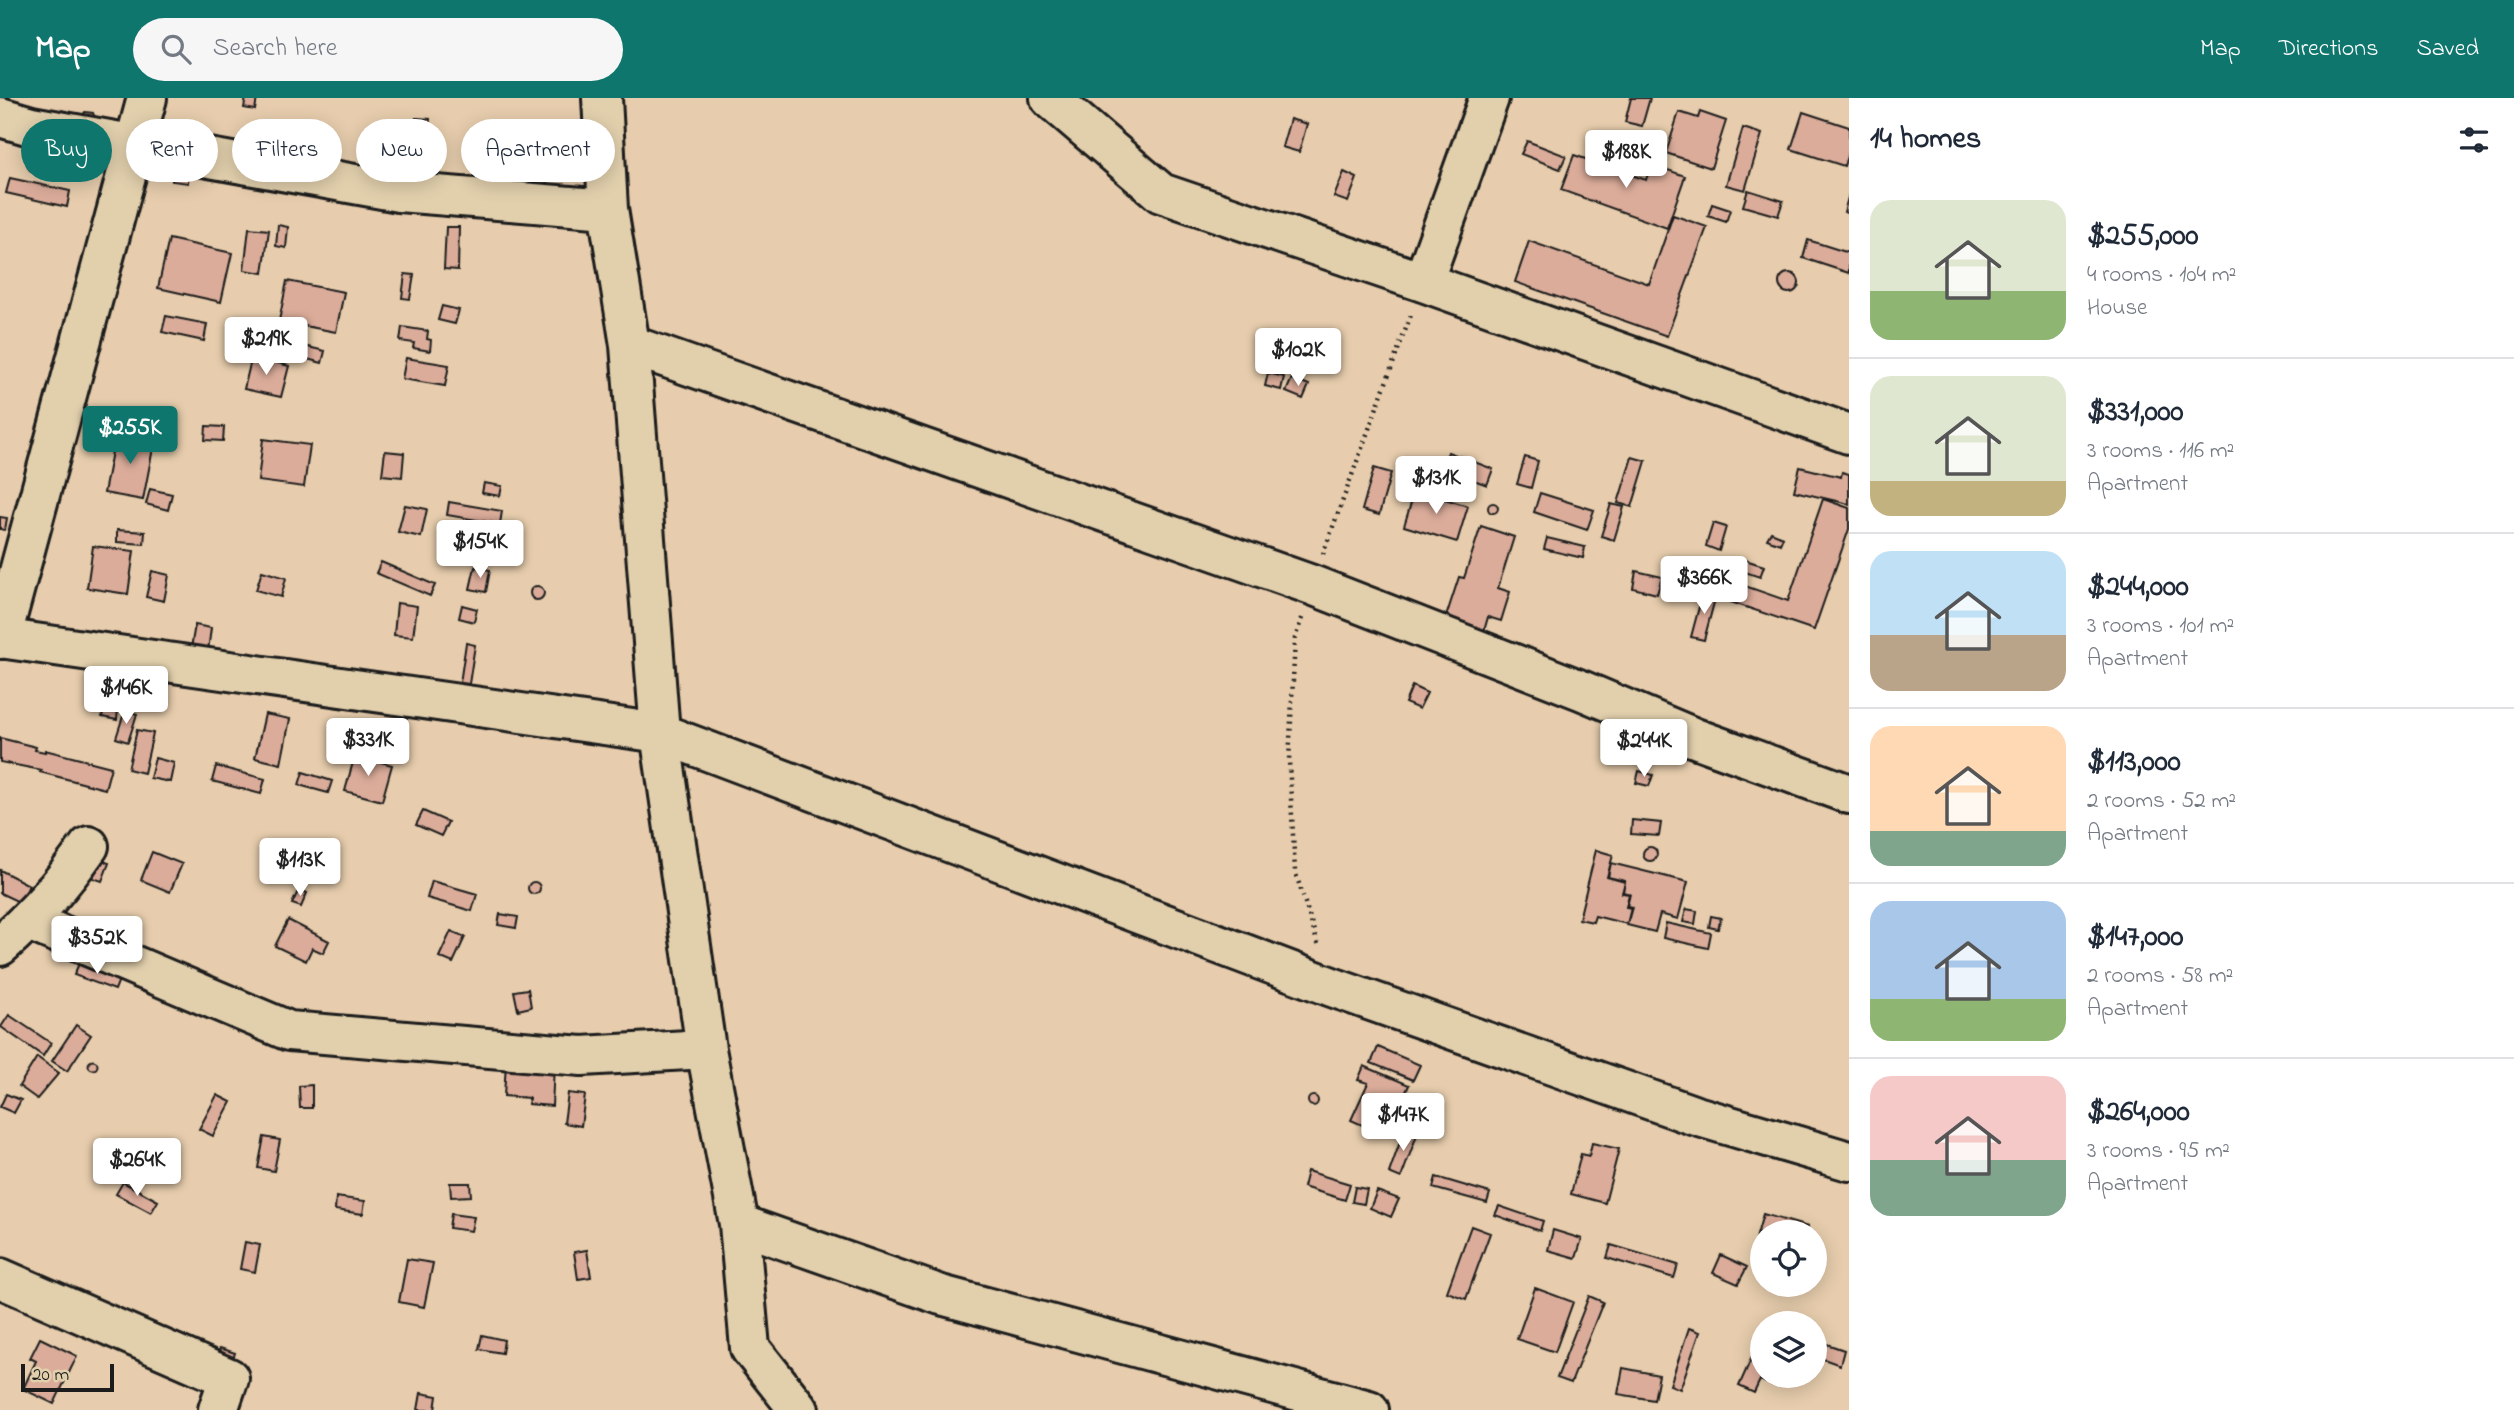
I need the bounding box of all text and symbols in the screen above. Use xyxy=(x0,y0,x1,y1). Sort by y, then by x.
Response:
search box xyxy=(133,18,623,81)
text: Map xyxy=(35,25,91,73)
icon: search xyxy=(157,30,195,68)
text: Search here xyxy=(213,30,337,68)
text: Map xyxy=(2200,32,2241,67)
text: Directions xyxy=(2279,32,2378,67)
text: Saved xyxy=(2416,32,2479,67)
text: 14 homes xyxy=(1870,118,1981,162)
chip: Buy xyxy=(21,119,112,182)
chip: Rent xyxy=(126,119,218,182)
chip: Filters xyxy=(232,119,342,182)
chip: New xyxy=(356,119,447,182)
chip: Apartment xyxy=(461,119,615,182)
icon: filters xyxy=(2455,121,2493,159)
pin: $188K xyxy=(1577,130,1675,190)
text: $188K xyxy=(1601,136,1651,169)
text: $255,000 xyxy=(2087,215,2198,259)
icon: home xyxy=(1926,228,2010,312)
text: 4 rooms · 104 m² xyxy=(2087,259,2236,292)
text: House xyxy=(2087,292,2147,325)
pin: $219K xyxy=(217,317,315,377)
text: $219K xyxy=(241,323,291,356)
pin: $102K xyxy=(1249,328,1347,388)
text: $102K xyxy=(1271,334,1325,367)
text: $331,000 xyxy=(2087,391,2184,435)
icon: home xyxy=(1926,404,2010,488)
pin: $255K xyxy=(81,406,179,466)
text: $255K xyxy=(99,412,161,445)
text: 3 rooms · 116 m² xyxy=(2087,435,2234,468)
pin: $131K xyxy=(1387,456,1485,516)
text: $131K xyxy=(1411,462,1461,495)
text: Apartment xyxy=(2087,468,2188,501)
pin: $154K xyxy=(431,520,529,580)
text: $154K xyxy=(452,526,508,559)
pin: $366K xyxy=(1655,556,1753,616)
text: $366K xyxy=(1677,562,1731,595)
text: $244,000 xyxy=(2087,566,2189,610)
icon: home xyxy=(1926,579,2010,663)
text: 3 rooms · 101 m² xyxy=(2087,610,2234,643)
text: Apartment xyxy=(2087,643,2188,676)
pin: $146K xyxy=(77,666,175,726)
text: $146K xyxy=(100,672,152,705)
pin: $331K xyxy=(319,718,417,778)
pin: $244K xyxy=(1595,720,1693,779)
text: $331K xyxy=(342,724,394,757)
text: $244K xyxy=(1616,725,1672,758)
text: $113,000 xyxy=(2087,741,2181,785)
icon: home xyxy=(1926,754,2010,838)
text: 2 rooms · 52 m² xyxy=(2087,785,2236,818)
text: Apartment xyxy=(2087,818,2188,851)
pin: $113K xyxy=(251,838,349,898)
text: $113K xyxy=(275,844,325,877)
pin: $352K xyxy=(48,916,146,976)
text: $147,000 xyxy=(2087,916,2183,960)
text: $352K xyxy=(67,922,127,955)
icon: home xyxy=(1926,929,2010,1013)
text: 2 rooms · 58 m² xyxy=(2087,960,2233,993)
text: Apartment xyxy=(2087,993,2188,1026)
text: $264,000 xyxy=(2087,1091,2190,1135)
pin: $147K xyxy=(1354,1094,1452,1153)
text: $147K xyxy=(1377,1099,1429,1132)
icon: home xyxy=(1926,1104,2010,1188)
text: 3 rooms · 95 m² xyxy=(2087,1135,2230,1168)
pin: $264K xyxy=(88,1138,186,1198)
text: $264K xyxy=(109,1144,165,1177)
text: Apartment xyxy=(2087,1168,2188,1201)
map controls xyxy=(1750,1220,1827,1388)
button: locate xyxy=(1750,1220,1827,1297)
button: layers xyxy=(1750,1311,1827,1388)
scale bar xyxy=(21,1361,114,1393)
text: 20 m xyxy=(32,1362,69,1389)

